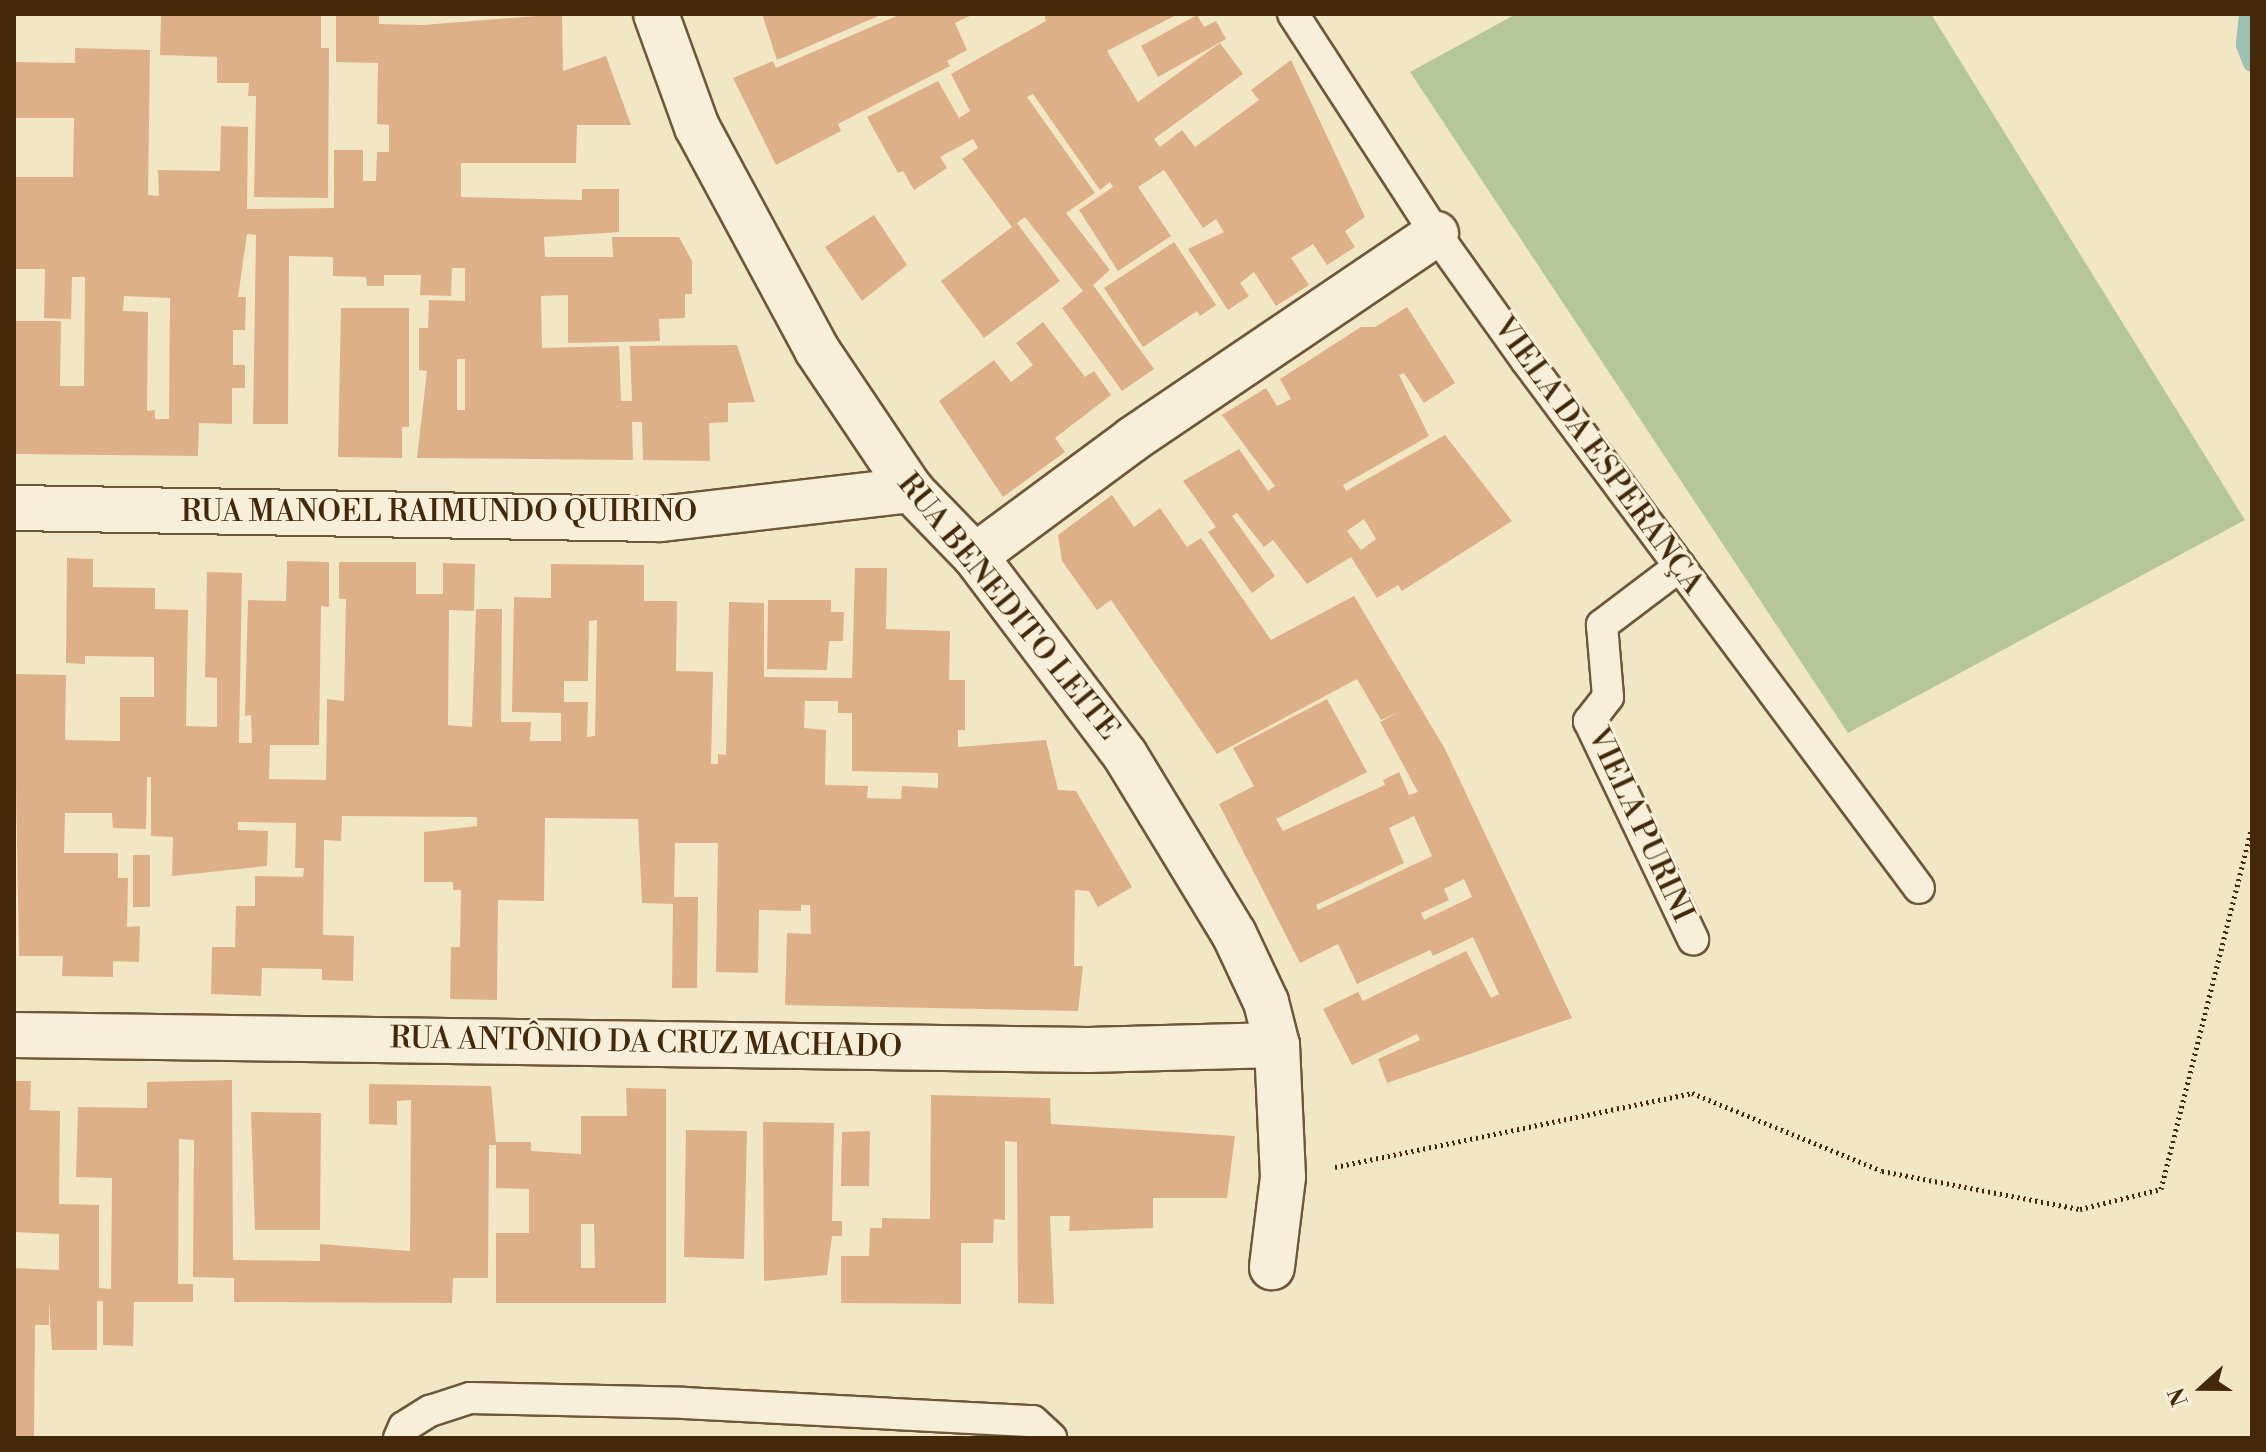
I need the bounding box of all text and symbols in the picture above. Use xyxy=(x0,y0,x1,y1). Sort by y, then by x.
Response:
street label: VIELA DA ESPERANÇA xyxy=(1485,310,1711,602)
street label: RUA BENEDITO LEITE xyxy=(890,467,1126,747)
street label: RUA MANOEL RAIMUNDO QUIRINO xyxy=(181,494,697,530)
street label: VIELA PURINI xyxy=(1579,722,1701,928)
street label: RUA ANTÔNIO DA CRUZ MACHADO xyxy=(390,1021,902,1065)
north arrow xyxy=(2162,1348,2242,1428)
text: N xyxy=(2163,1384,2195,1410)

